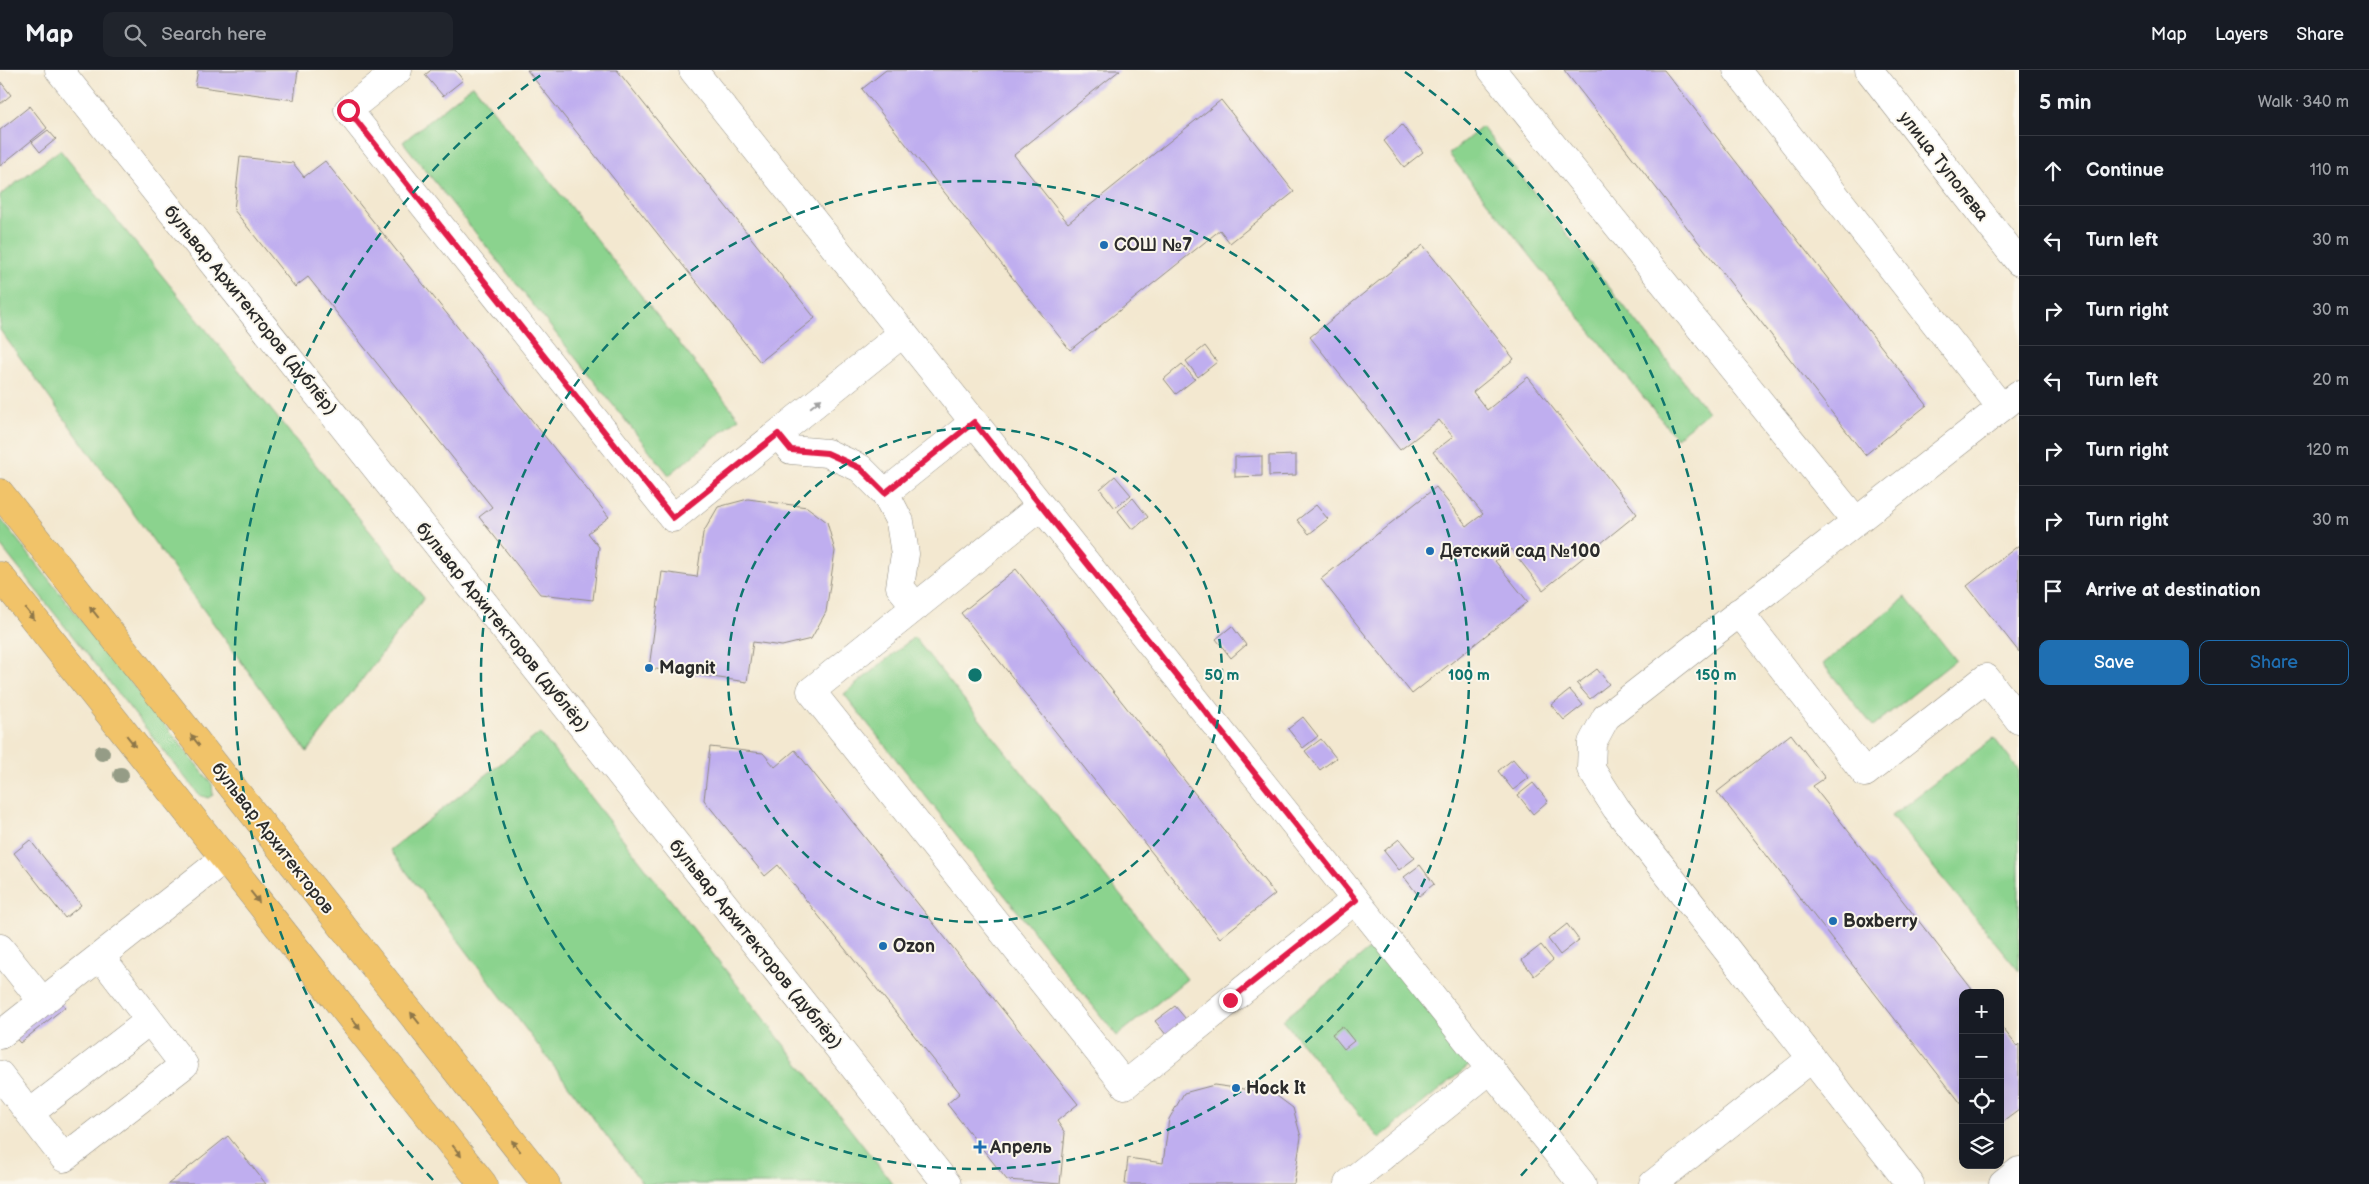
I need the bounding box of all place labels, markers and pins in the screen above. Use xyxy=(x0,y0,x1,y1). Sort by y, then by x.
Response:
place label: СОШ №7 xyxy=(1114,235,1192,256)
marker: СОШ №7 xyxy=(1098,239,1110,251)
place label: Детский сад №100 xyxy=(1440,541,1600,562)
marker: Детский сад №100 xyxy=(1424,545,1436,557)
place label: Magnit xyxy=(659,658,716,679)
marker: Magnit xyxy=(643,662,655,674)
centre of rings xyxy=(966,666,984,684)
place label: Boxberry xyxy=(1843,911,1918,932)
marker: Boxberry xyxy=(1827,915,1839,927)
place label: Ozon xyxy=(893,936,935,957)
marker: Ozon xyxy=(877,940,889,952)
place label: Hock It xyxy=(1246,1078,1306,1099)
marker: Hock It xyxy=(1230,1082,1242,1094)
place label: Апрель xyxy=(989,1137,1053,1158)
marker: Апрель xyxy=(974,1141,986,1153)

